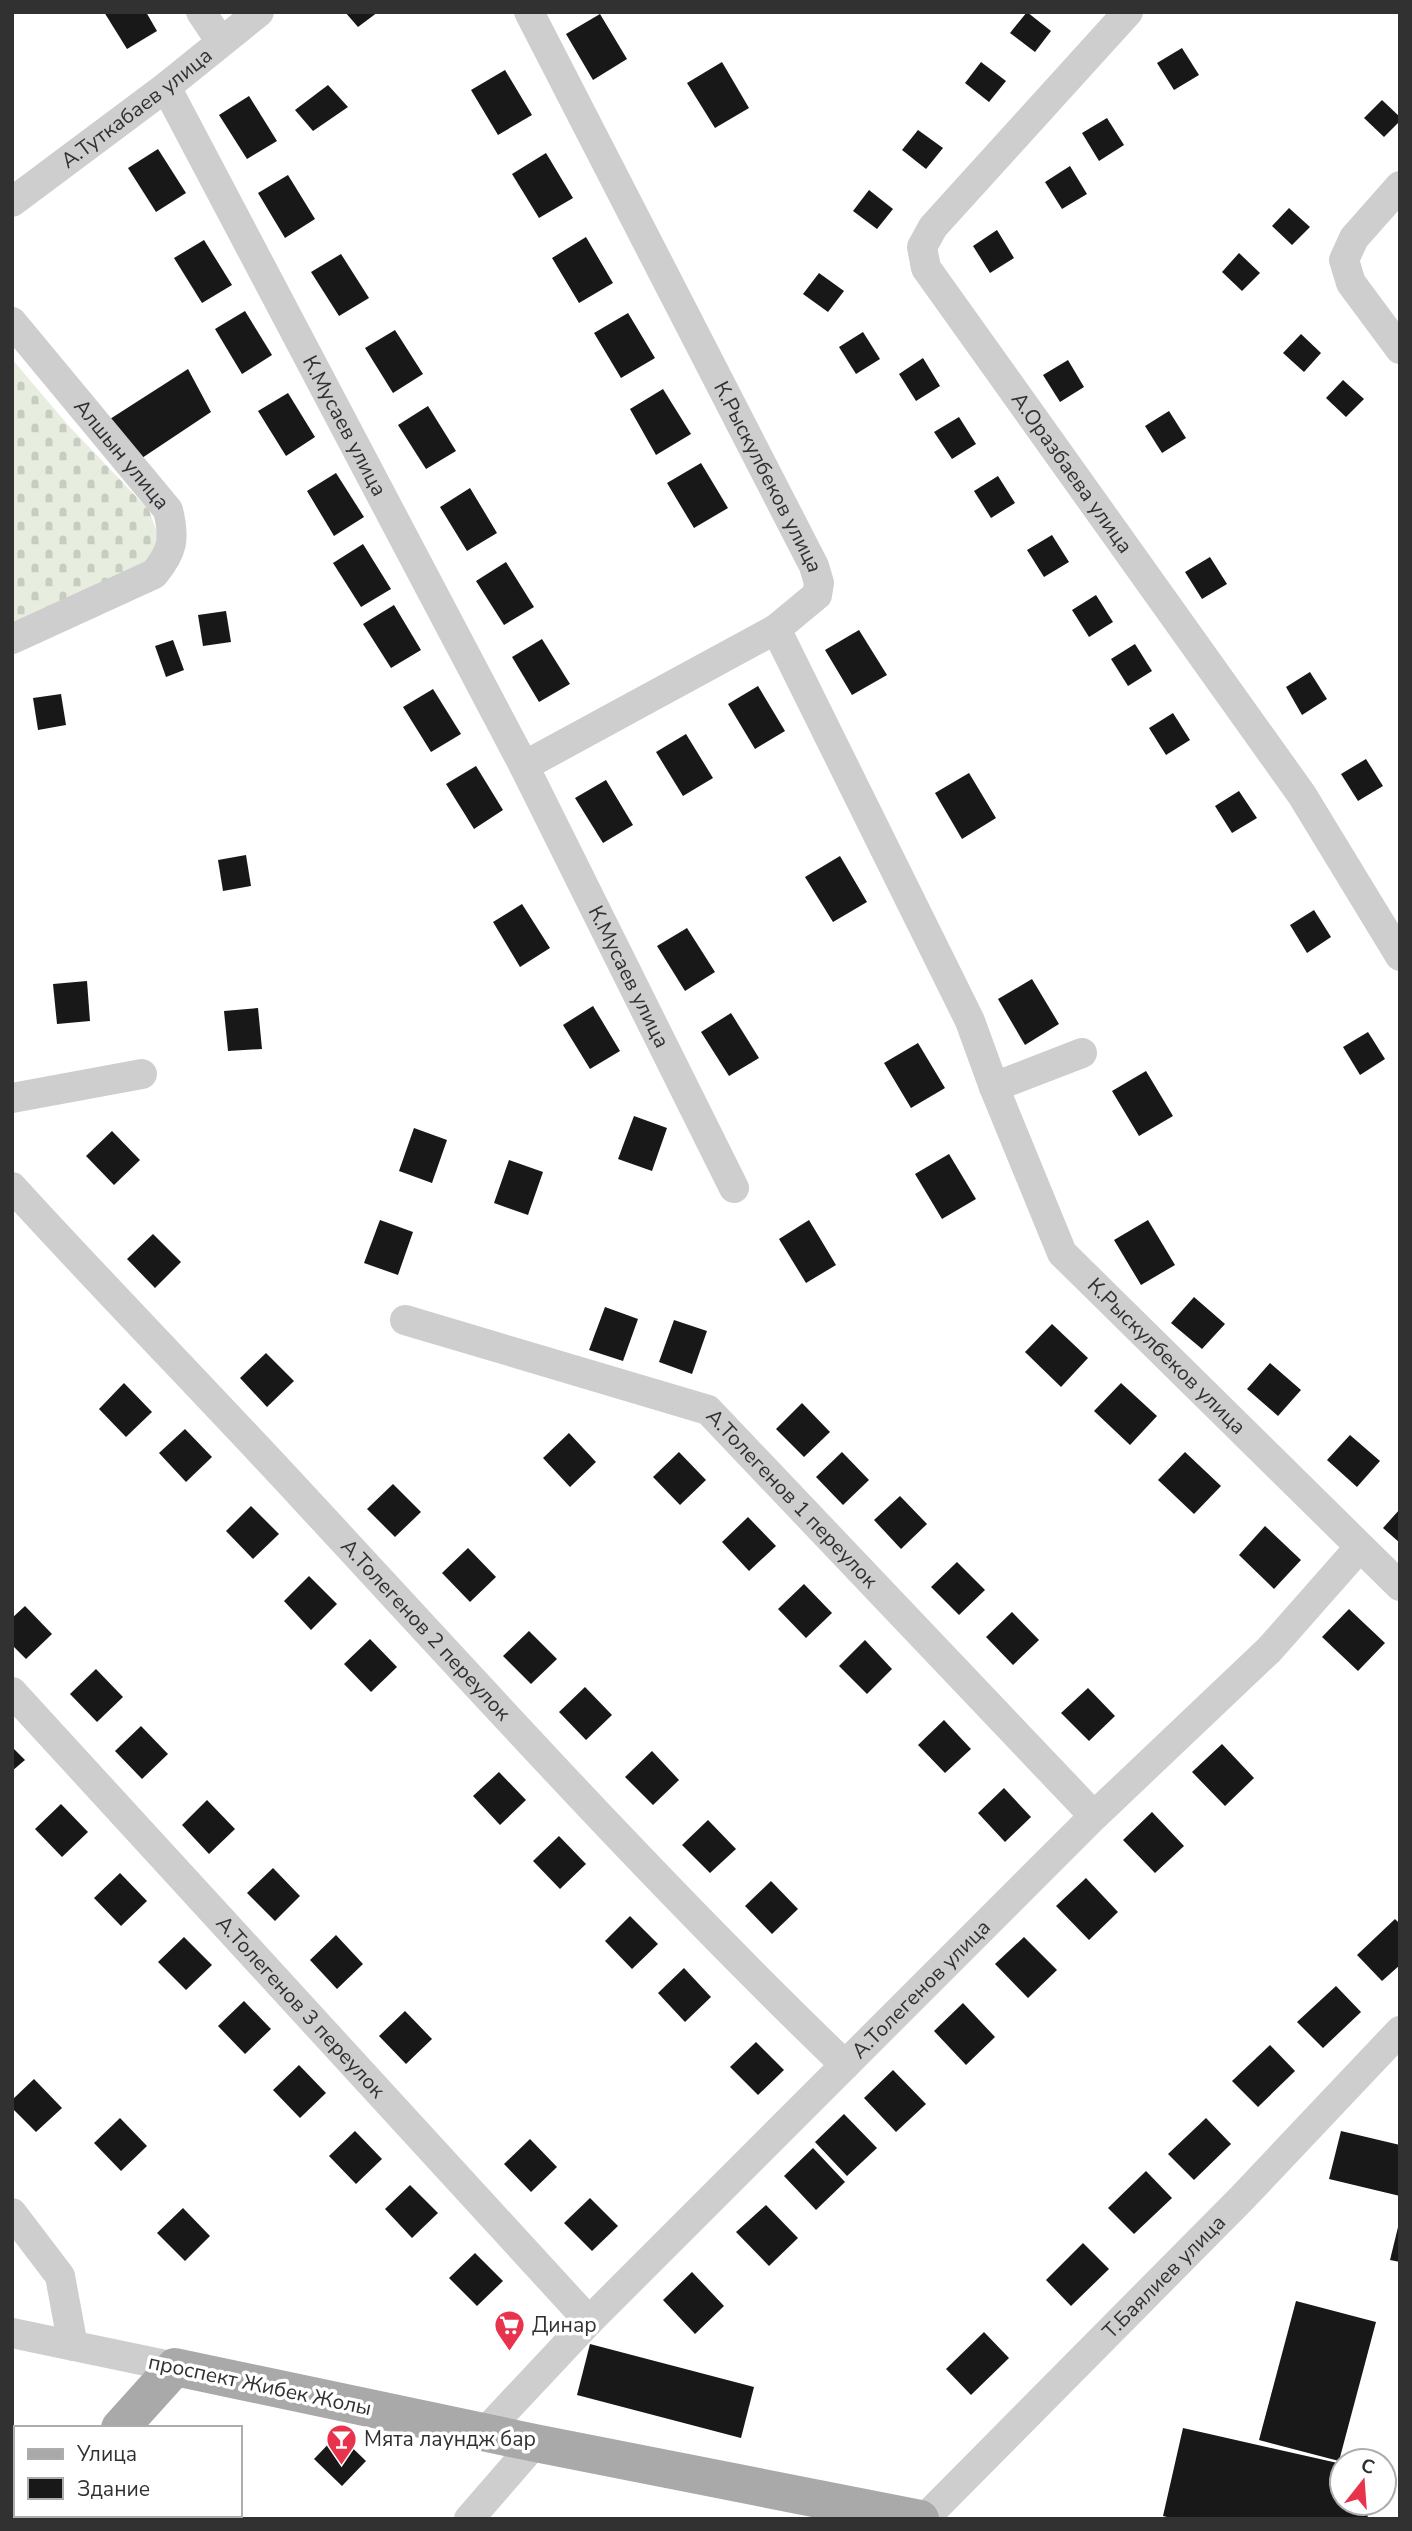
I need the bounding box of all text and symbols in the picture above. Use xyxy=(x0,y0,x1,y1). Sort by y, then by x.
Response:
street label: А.Туткабаев улица xyxy=(55,41,218,175)
street label: К.Мусаев улица xyxy=(296,351,393,501)
street label: К.Рыскулбеков улица xyxy=(707,376,829,576)
street label: А.Оразбаева улица xyxy=(1005,387,1139,559)
street label: Алшын улица xyxy=(68,393,176,516)
street label: К.Мусаев улица xyxy=(582,901,676,1053)
street label: К.Рыскулбеков улица xyxy=(1081,1272,1252,1440)
street label: А.Толегенов 1 переулок xyxy=(700,1403,885,1595)
street label: А.Толегенов 2 переулок xyxy=(335,1533,517,1727)
street label: А.Толегенов 3 переулок xyxy=(210,1910,392,2104)
street label: А.Толегенов улица xyxy=(845,1913,997,2065)
street label: Т.Баялиев улица xyxy=(1096,2209,1232,2345)
supermarket icon: Динар xyxy=(492,2308,526,2352)
place label: Динар xyxy=(532,2311,597,2339)
street label: проспект Жибек Жолы xyxy=(146,2348,374,2422)
bar icon: Мята лаундж бар xyxy=(324,2422,358,2466)
place label: Мята лаундж бар xyxy=(364,2425,536,2453)
legend xyxy=(14,2426,242,2517)
text: Улица xyxy=(76,2440,137,2468)
north arrow xyxy=(1328,2447,1398,2517)
text: С xyxy=(1358,2452,1378,2481)
text: Здание xyxy=(77,2475,150,2503)

